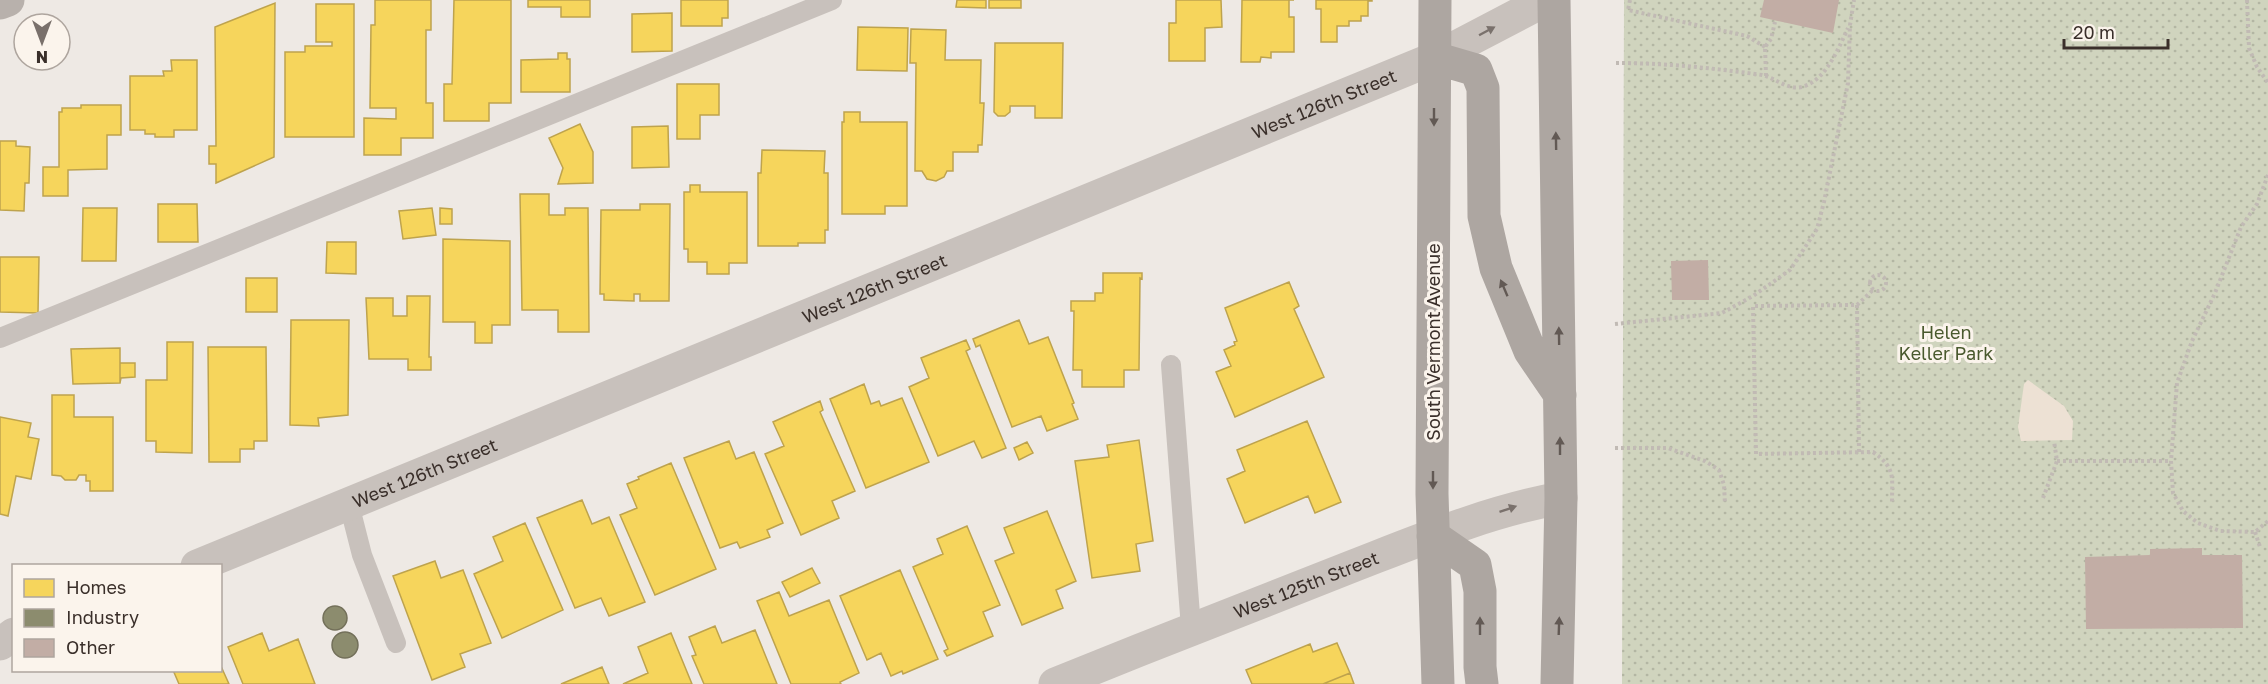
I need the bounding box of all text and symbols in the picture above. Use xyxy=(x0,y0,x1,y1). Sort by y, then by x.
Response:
north arrow xyxy=(12,12,72,72)
scale bar xyxy=(2064,12,2168,50)
text: 20 m xyxy=(2073,21,2115,43)
one-way arrow xyxy=(1478,26,1495,36)
text: N xyxy=(36,47,48,67)
street label: West 126th Street xyxy=(1248,64,1399,143)
one-way arrow xyxy=(1430,107,1439,126)
one-way arrow xyxy=(1552,132,1561,151)
street label: South Vermont Avenue xyxy=(1422,243,1444,441)
street label: West 126th Street xyxy=(799,249,950,328)
one-way arrow xyxy=(1499,279,1508,297)
park label: Helen Keller Park xyxy=(1899,321,1993,364)
one-way arrow xyxy=(1554,327,1564,346)
street label: West 126th Street xyxy=(349,433,500,512)
one-way arrow xyxy=(1555,437,1565,456)
one-way arrow xyxy=(1428,470,1437,489)
one-way arrow xyxy=(1499,504,1517,514)
street label: West 125th Street xyxy=(1230,546,1382,623)
legend xyxy=(12,564,222,672)
text: Homes xyxy=(66,576,126,598)
text: Industry xyxy=(66,606,139,628)
one-way arrow xyxy=(1475,616,1485,635)
one-way arrow xyxy=(1554,616,1563,635)
text: Other xyxy=(66,636,115,658)

